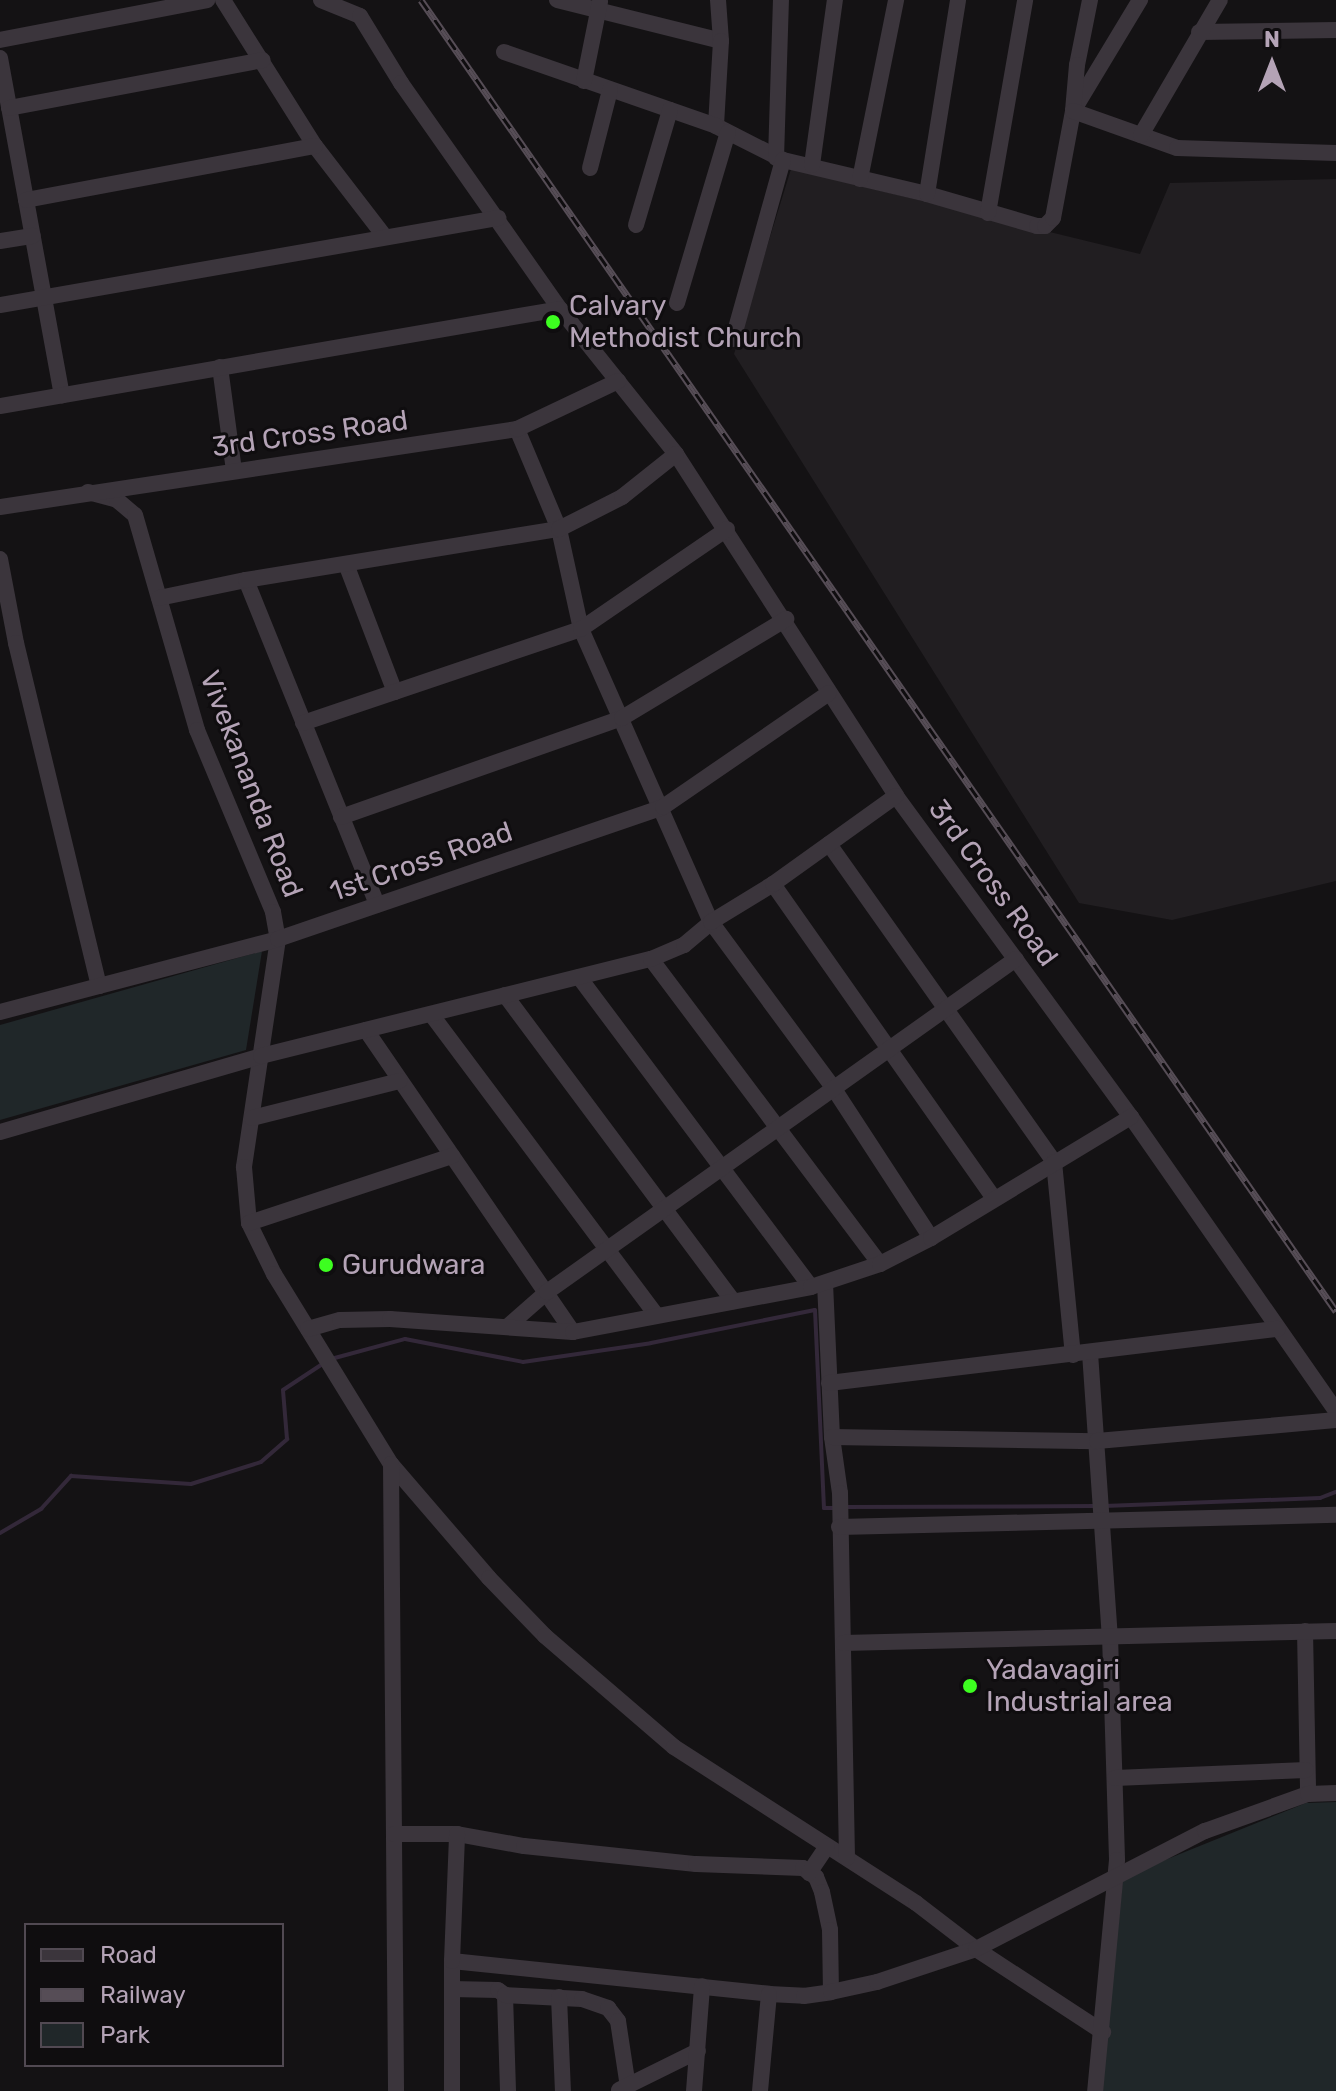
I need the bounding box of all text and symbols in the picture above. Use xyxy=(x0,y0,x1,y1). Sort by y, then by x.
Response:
north arrow xyxy=(1232,24,1312,104)
text: N xyxy=(1264,26,1280,53)
place label: Calvary Methodist Church xyxy=(569,289,802,355)
marker: Calvary Methodist Church xyxy=(544,313,562,331)
street label: 3rd Cross Road xyxy=(210,404,410,464)
street label: Vivekananda Road xyxy=(192,666,310,902)
street label: 3rd Cross Road xyxy=(921,793,1065,973)
street label: 1st Cross Road xyxy=(325,815,517,909)
place label: Gurudwara xyxy=(342,1248,485,1282)
marker: Gurudwara xyxy=(317,1256,335,1274)
place label: Yadavagiri Industrial area xyxy=(986,1653,1173,1719)
marker: Yadavagiri Industrial area xyxy=(961,1677,979,1695)
legend xyxy=(24,1923,284,2067)
text: Road xyxy=(100,1941,157,1969)
text: Railway xyxy=(100,1981,186,2009)
text: Park xyxy=(100,2021,150,2049)

